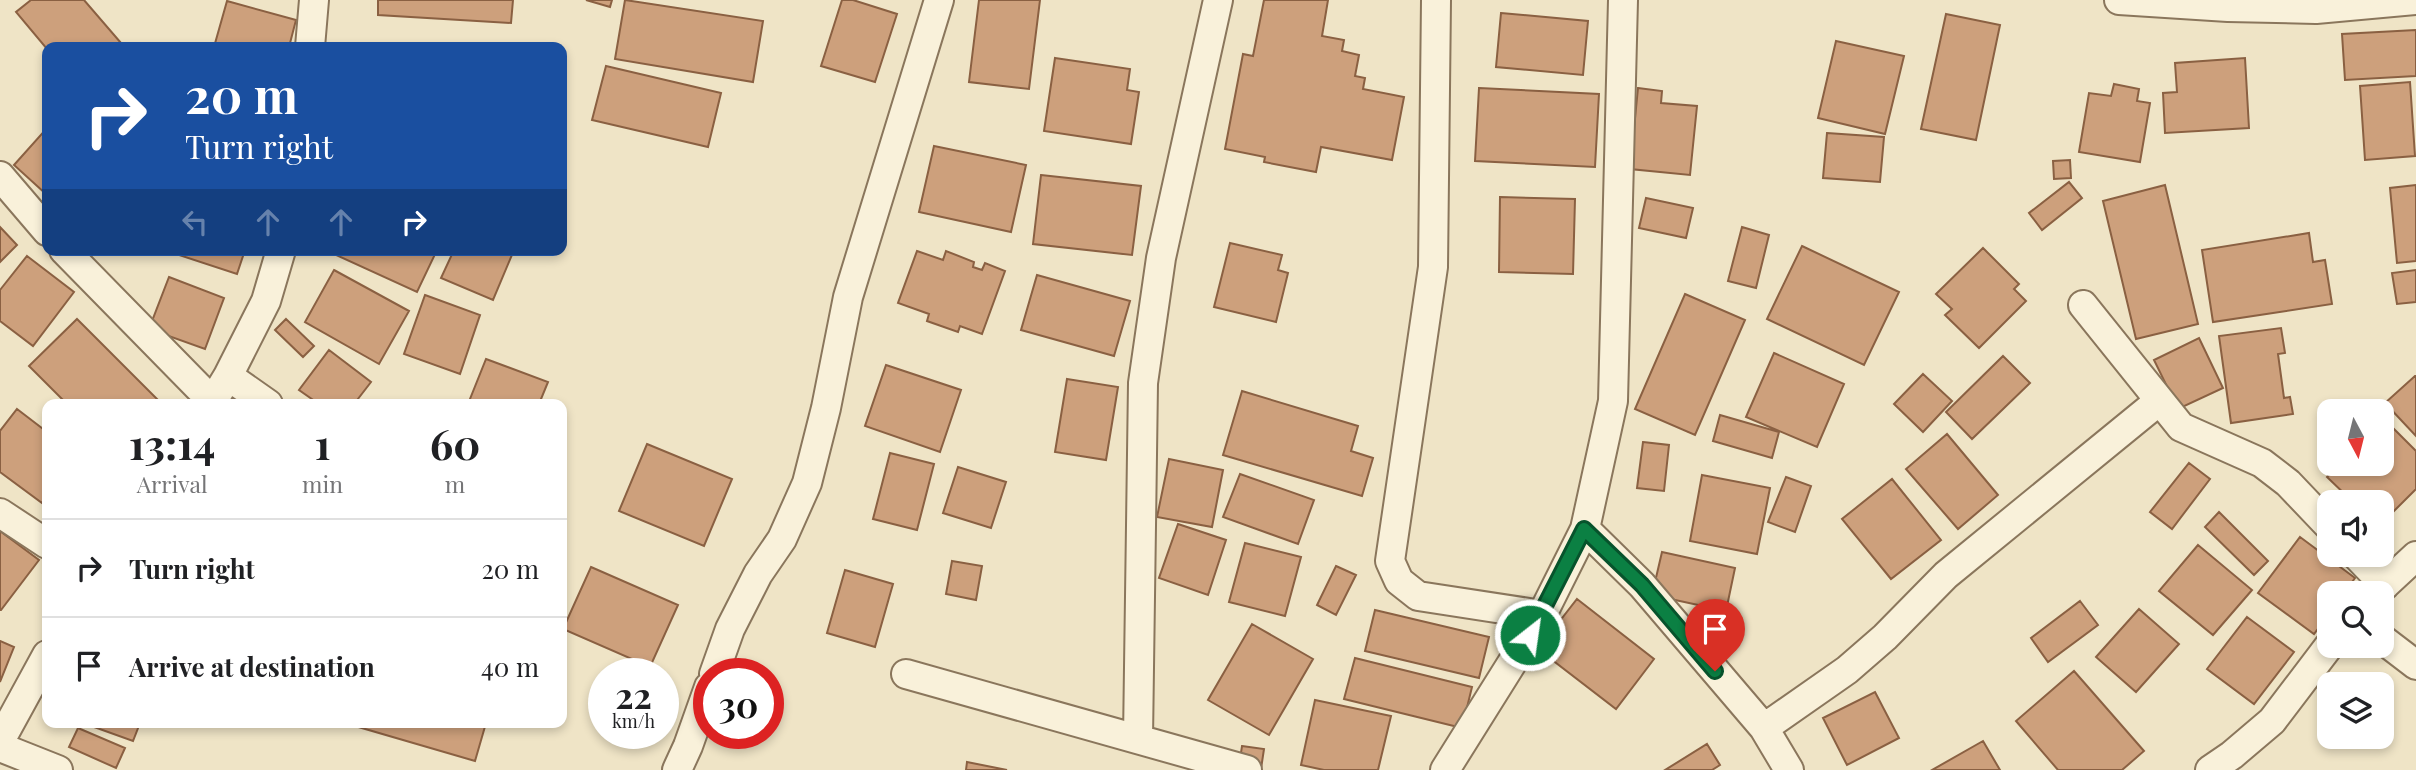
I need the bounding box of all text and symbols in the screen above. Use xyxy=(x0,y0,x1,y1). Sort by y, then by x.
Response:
text: 20 m xyxy=(185,61,298,126)
icon: right xyxy=(70,70,161,161)
text: Turn right xyxy=(185,124,333,167)
icon: left xyxy=(176,203,214,241)
icon: ahead xyxy=(249,203,287,241)
icon: ahead xyxy=(322,203,360,241)
icon: right xyxy=(395,203,433,241)
north arrow xyxy=(2317,399,2394,476)
map controls xyxy=(2317,399,2394,749)
text: 13:14 xyxy=(129,415,215,471)
text: 1 xyxy=(315,415,331,471)
text: 60 xyxy=(430,415,480,471)
text: Arrival xyxy=(137,468,207,499)
text: min xyxy=(302,468,343,499)
text: m xyxy=(445,468,465,499)
button: sound xyxy=(2317,490,2394,567)
icon: right xyxy=(70,549,108,587)
text: Turn right xyxy=(129,551,255,586)
text: 20 m xyxy=(481,551,539,586)
button: search xyxy=(2317,581,2394,658)
position arrow xyxy=(1493,598,1567,672)
pin xyxy=(1685,599,1745,671)
icon: arrive xyxy=(1696,610,1734,648)
icon: arrive xyxy=(70,647,108,685)
text: Arrive at destination xyxy=(129,649,375,684)
text: 40 m xyxy=(481,649,539,684)
speed limit sign: 30 xyxy=(693,658,784,749)
text: 22 xyxy=(615,671,652,718)
button: layers xyxy=(2317,672,2394,749)
text: km/h xyxy=(612,709,655,733)

